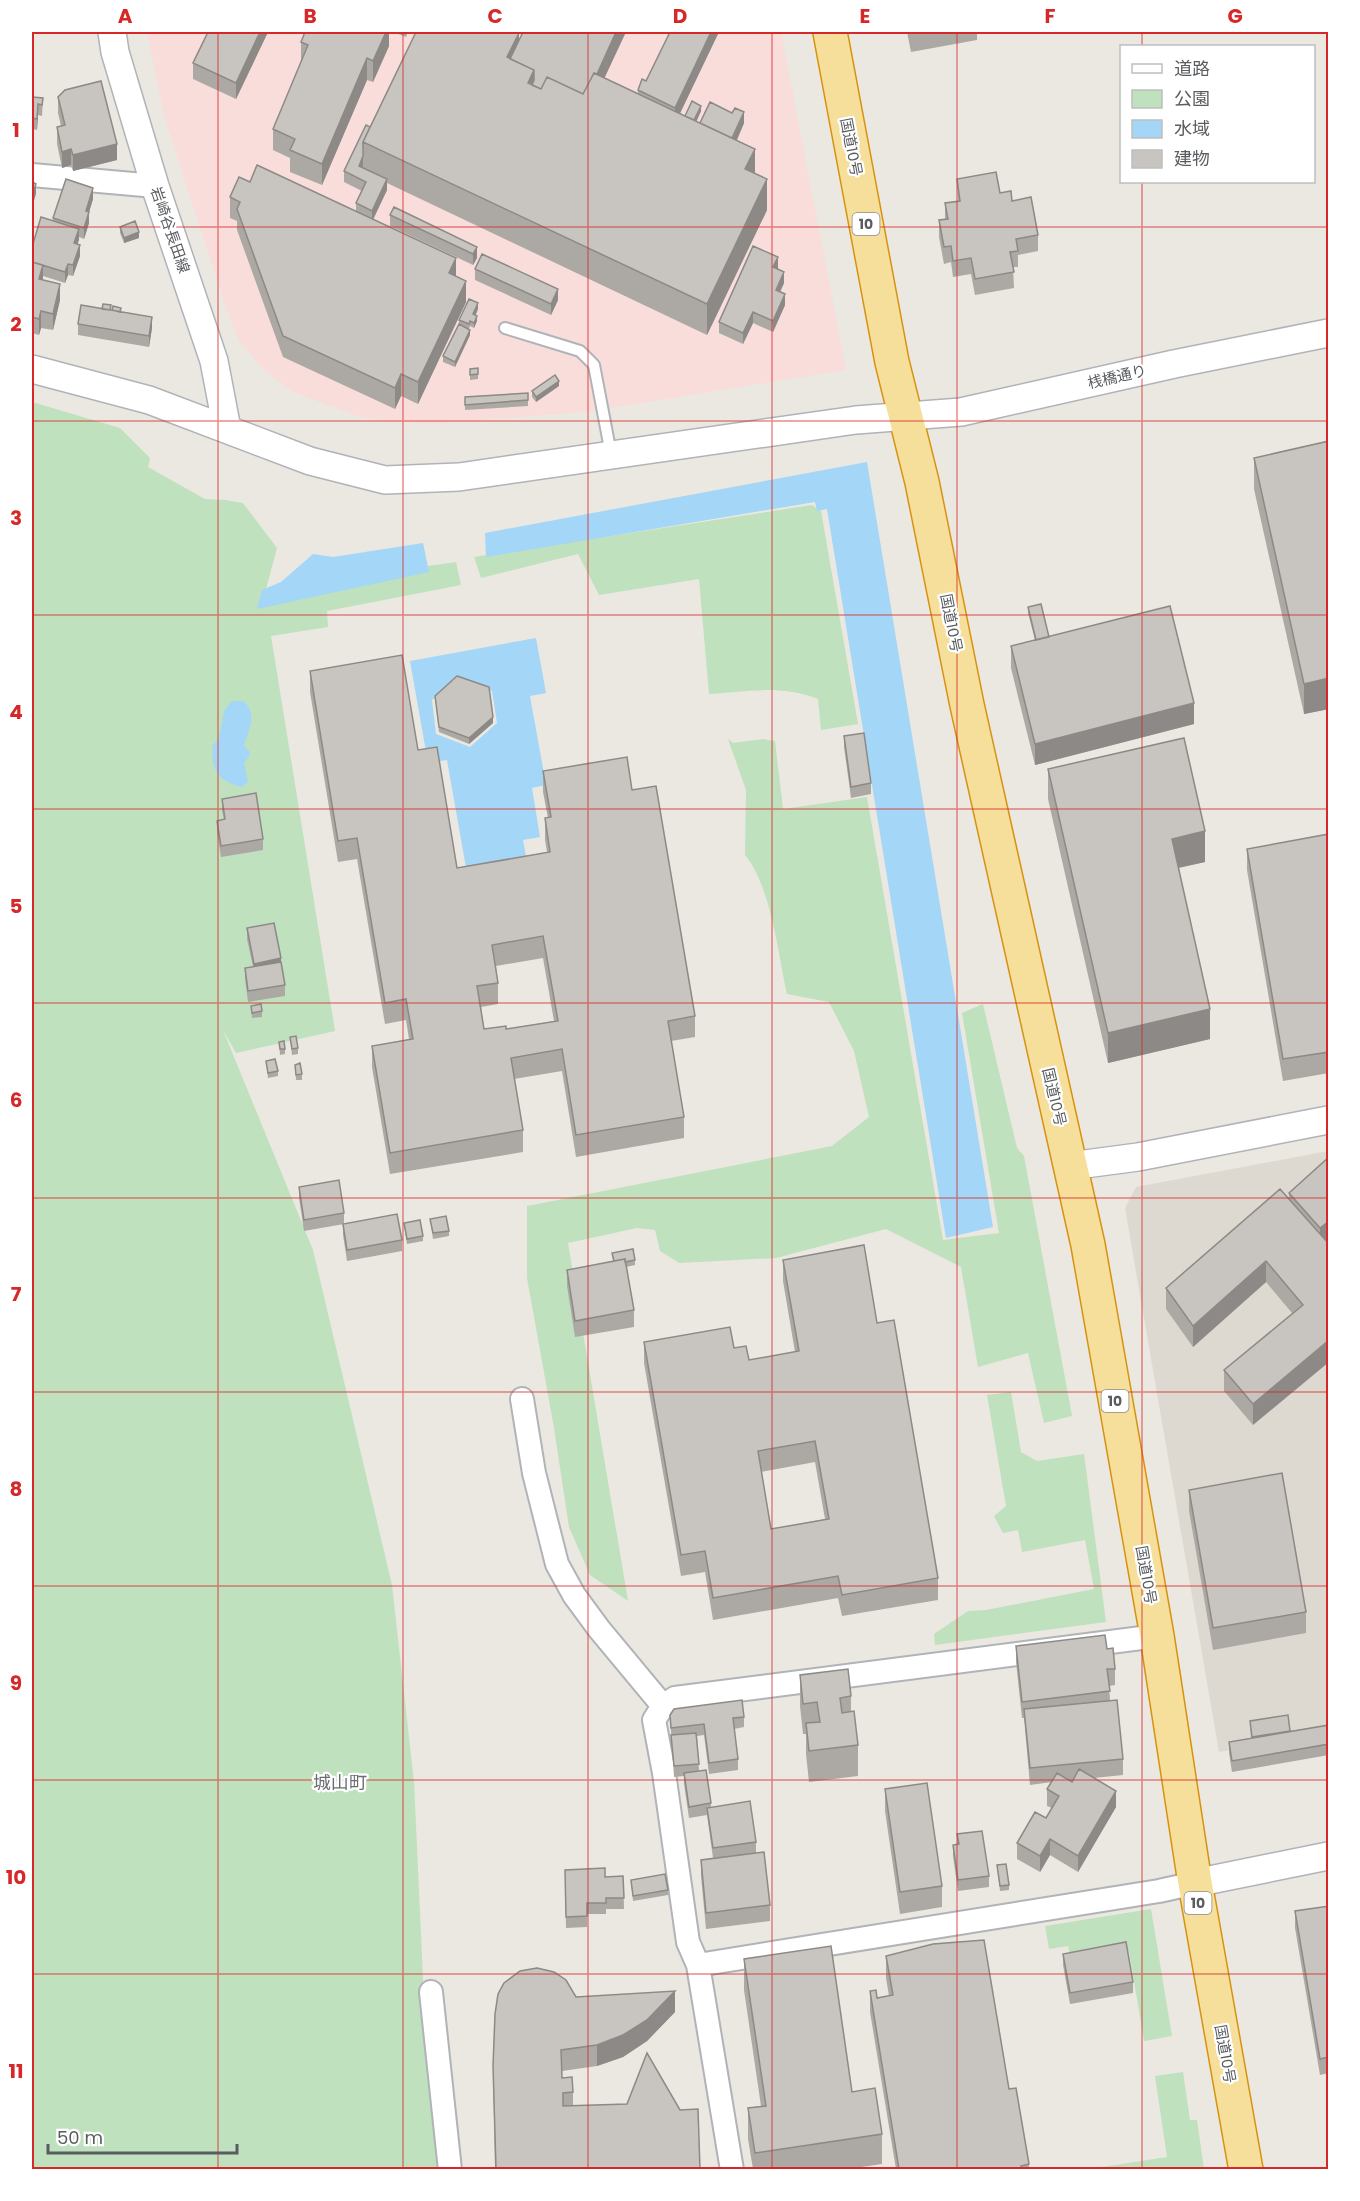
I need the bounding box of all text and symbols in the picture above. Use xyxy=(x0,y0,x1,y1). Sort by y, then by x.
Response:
text: A xyxy=(118,2,133,30)
text: B xyxy=(303,2,317,30)
text: C xyxy=(487,2,503,30)
text: D xyxy=(673,2,687,30)
text: E xyxy=(860,2,870,30)
text: F xyxy=(1045,2,1056,30)
text: G xyxy=(1227,2,1243,30)
legend xyxy=(1120,45,1315,183)
text: 道路 xyxy=(1174,56,1210,81)
text: 公園 xyxy=(1174,86,1210,111)
text: 1 xyxy=(12,116,20,144)
street label: 国道10号 xyxy=(836,116,867,178)
text: 水域 xyxy=(1174,116,1210,141)
text: 建物 xyxy=(1174,146,1210,171)
street label: 岩崎谷長田線 xyxy=(146,184,195,276)
road number: 10 xyxy=(852,213,880,235)
text: 2 xyxy=(10,310,22,338)
street label: 桟橋通り xyxy=(1085,360,1148,393)
text: 3 xyxy=(10,504,22,532)
street label: 国道10号 xyxy=(936,592,967,654)
text: 4 xyxy=(9,698,23,726)
text: 5 xyxy=(10,892,23,920)
street label: 国道10号 xyxy=(1038,1066,1071,1128)
text: 6 xyxy=(10,1086,22,1114)
text: 7 xyxy=(11,1280,22,1308)
road number: 10 xyxy=(1102,1390,1128,1412)
text: 8 xyxy=(10,1475,22,1503)
street label: 国道10号 xyxy=(1131,1544,1162,1606)
text: 9 xyxy=(10,1669,22,1697)
district label: 城山町 xyxy=(313,1770,367,1795)
text: 10 xyxy=(6,1863,26,1891)
road number: 10 xyxy=(1184,1892,1212,1914)
street label: 国道10号 xyxy=(1210,2023,1241,2085)
text: 11 xyxy=(8,2057,24,2085)
scale bar xyxy=(48,2117,237,2155)
text: 50 m xyxy=(57,2125,103,2150)

